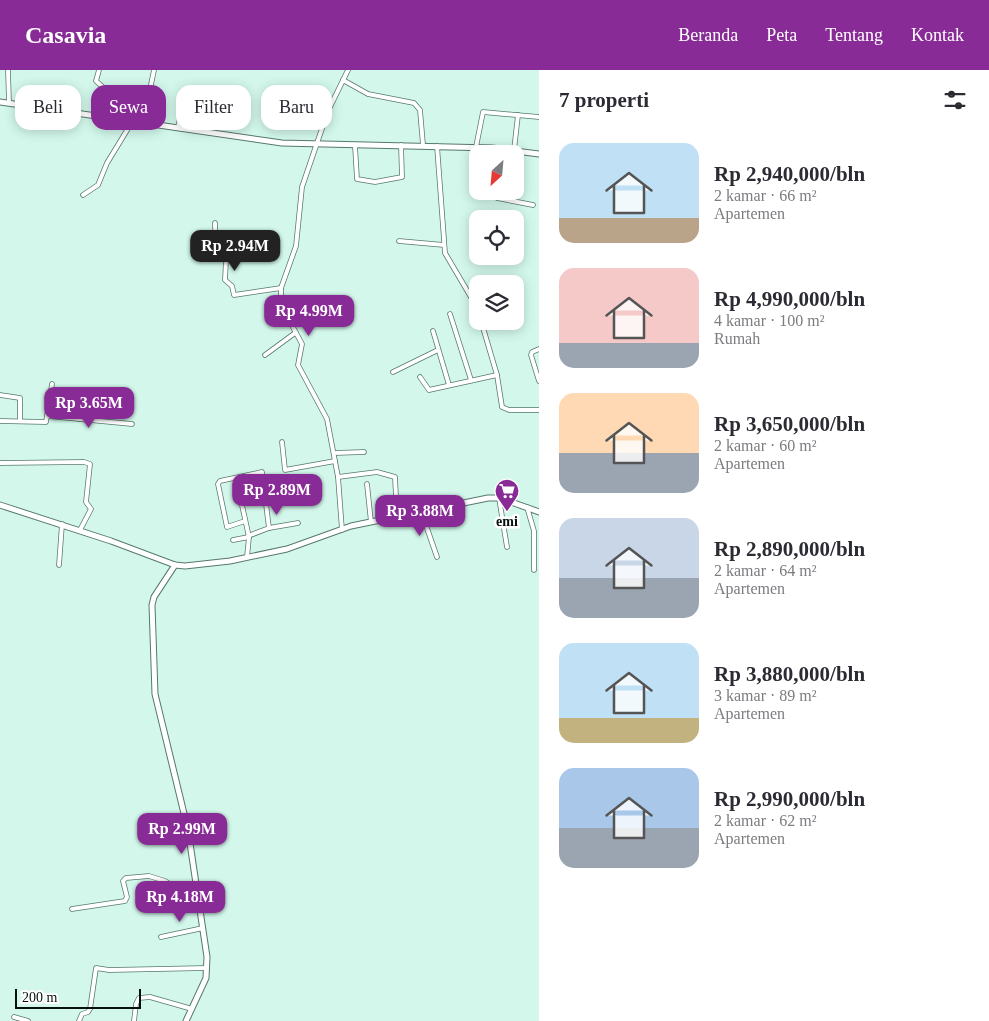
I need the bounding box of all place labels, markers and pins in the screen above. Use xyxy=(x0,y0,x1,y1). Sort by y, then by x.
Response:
pin: Rp 2.94M xyxy=(183,230,287,272)
pin: Rp 4.99M xyxy=(257,294,361,337)
pin: Rp 3.65M xyxy=(37,386,141,429)
pin: Rp 2.89M xyxy=(225,474,329,516)
supermarket icon: emi xyxy=(494,478,520,512)
pin: Rp 3.88M xyxy=(368,494,472,537)
place label: emi xyxy=(496,514,518,529)
pin: Rp 2.99M xyxy=(130,812,234,855)
pin: Rp 4.18M xyxy=(128,880,232,923)

